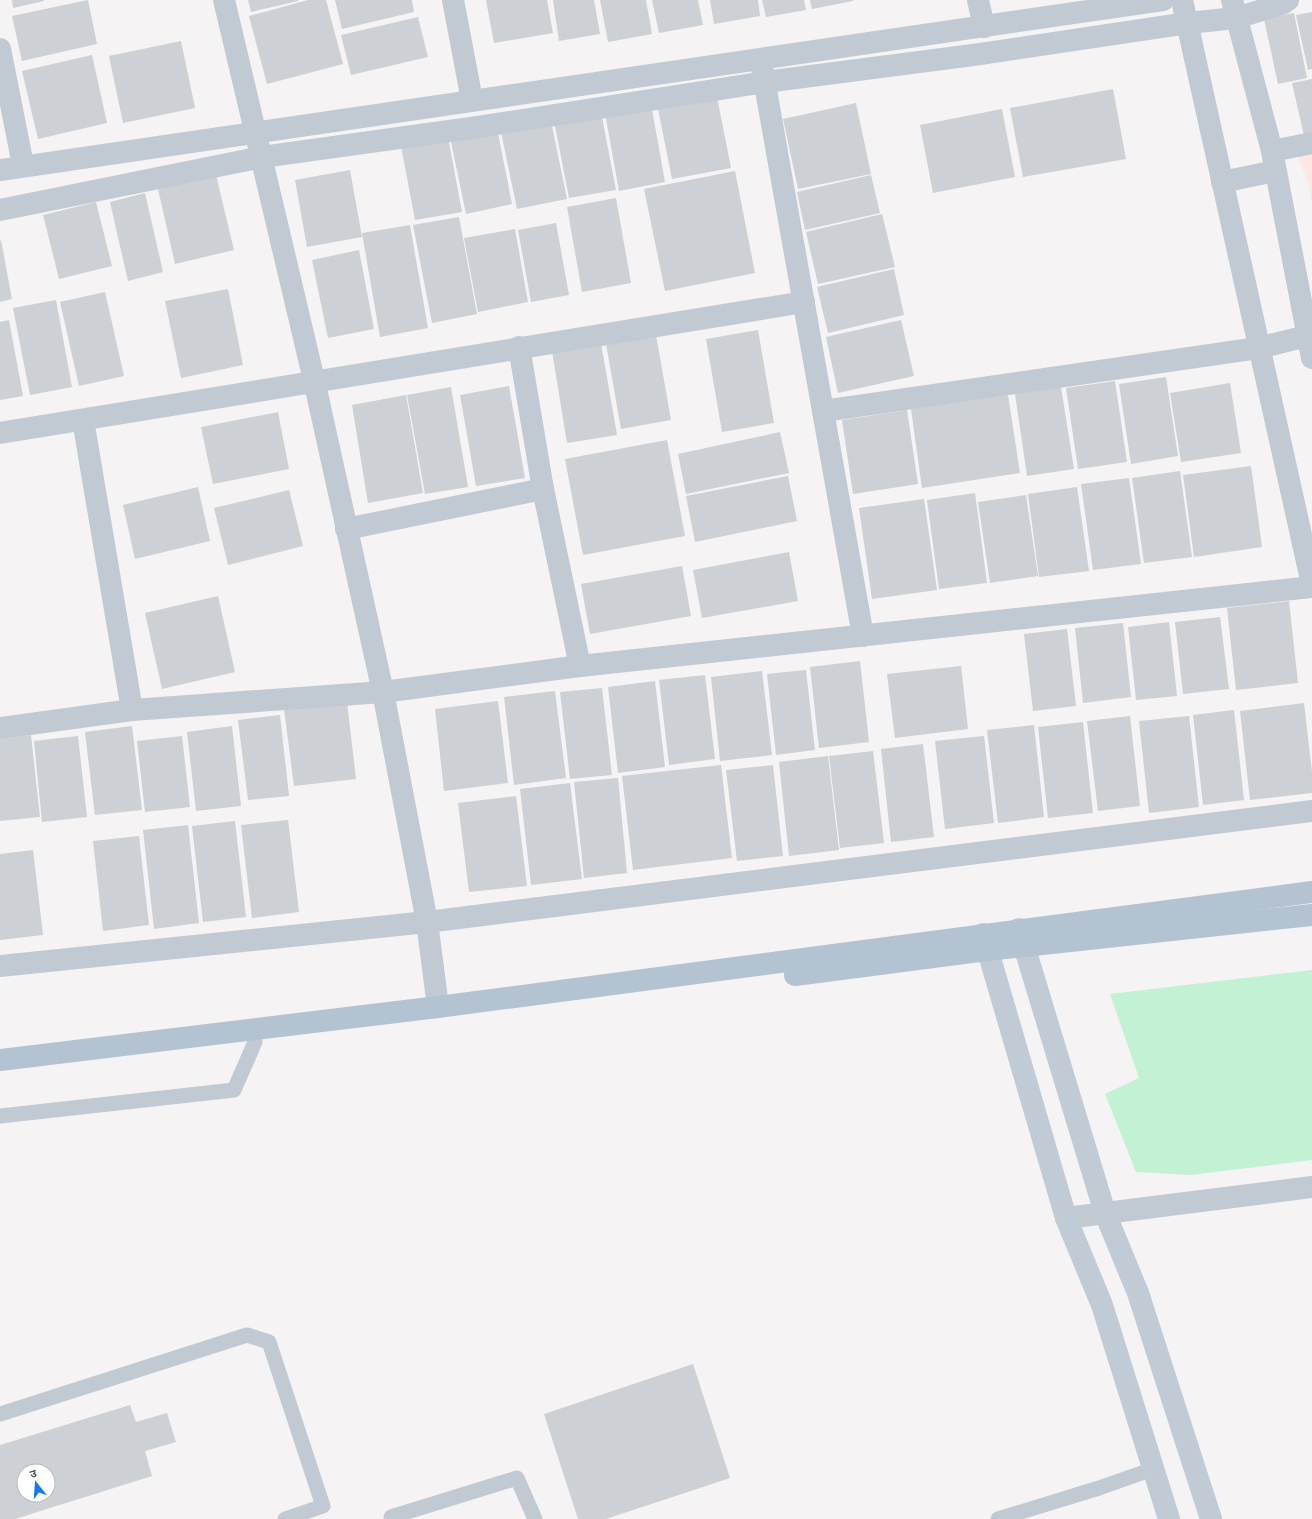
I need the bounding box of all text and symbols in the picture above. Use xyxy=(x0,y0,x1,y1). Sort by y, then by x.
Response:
north arrow xyxy=(16,1463,56,1503)
text: उ xyxy=(28,1467,39,1481)

